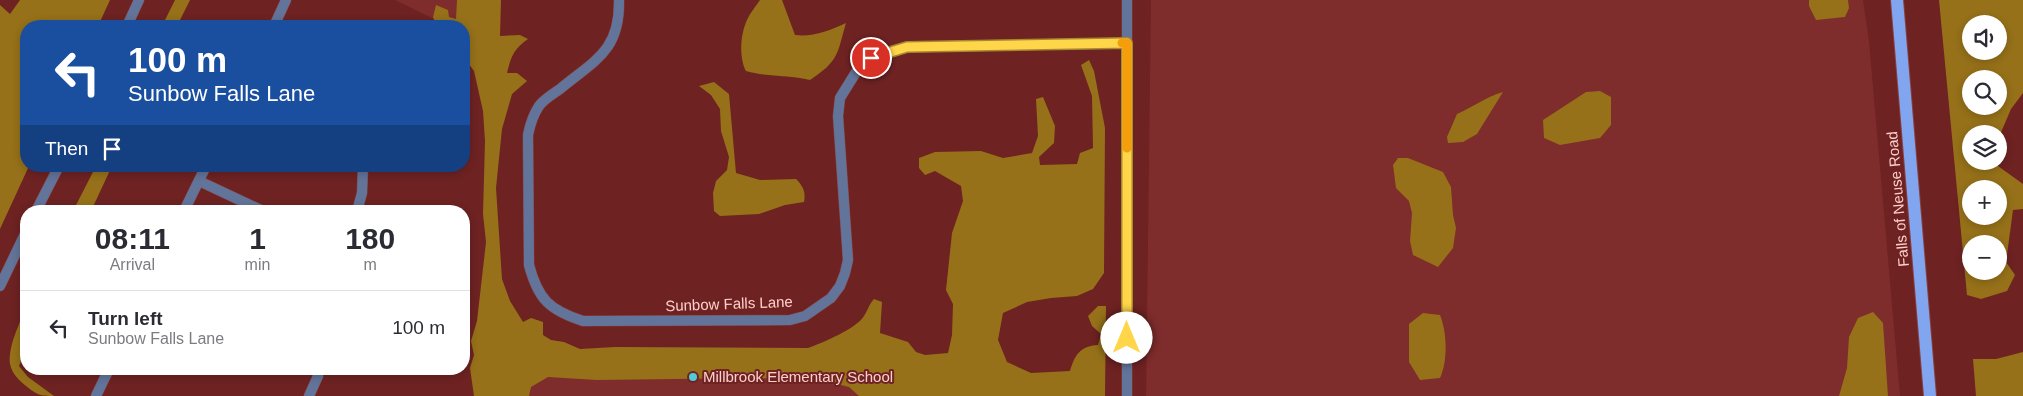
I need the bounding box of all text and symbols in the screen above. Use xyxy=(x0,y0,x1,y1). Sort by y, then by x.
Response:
map controls xyxy=(1962,15,2007,280)
button: sound xyxy=(1962,15,2007,60)
pin xyxy=(850,37,892,79)
icon: left xyxy=(45,40,110,105)
text: 100 m xyxy=(128,40,227,79)
icon: arrive xyxy=(857,44,885,72)
button: search xyxy=(1962,70,2007,115)
text: Sunbow Falls Lane xyxy=(128,81,315,106)
button: layers xyxy=(1962,125,2007,170)
street label: Falls of Neuse Road xyxy=(1883,131,1912,267)
icon: arrive xyxy=(98,135,126,163)
text: Then xyxy=(45,138,88,159)
button: + xyxy=(1962,180,2007,225)
text: 08:11 xyxy=(95,222,170,255)
text: 1 xyxy=(249,222,266,255)
text: 180 xyxy=(345,222,395,255)
button: − xyxy=(1962,235,2007,280)
text: Arrival xyxy=(110,256,155,273)
text: min xyxy=(245,256,270,273)
text: m xyxy=(364,256,377,273)
street label: Sunbow Falls Lane xyxy=(665,293,793,314)
text: Turn left xyxy=(88,308,163,329)
position arrow xyxy=(1100,311,1152,363)
icon: left xyxy=(45,314,73,342)
text: 100 m xyxy=(392,317,445,338)
text: Sunbow Falls Lane xyxy=(88,330,224,347)
place label: Millbrook Elementary School xyxy=(703,368,893,385)
marker: Millbrook Elementary School xyxy=(687,371,699,383)

